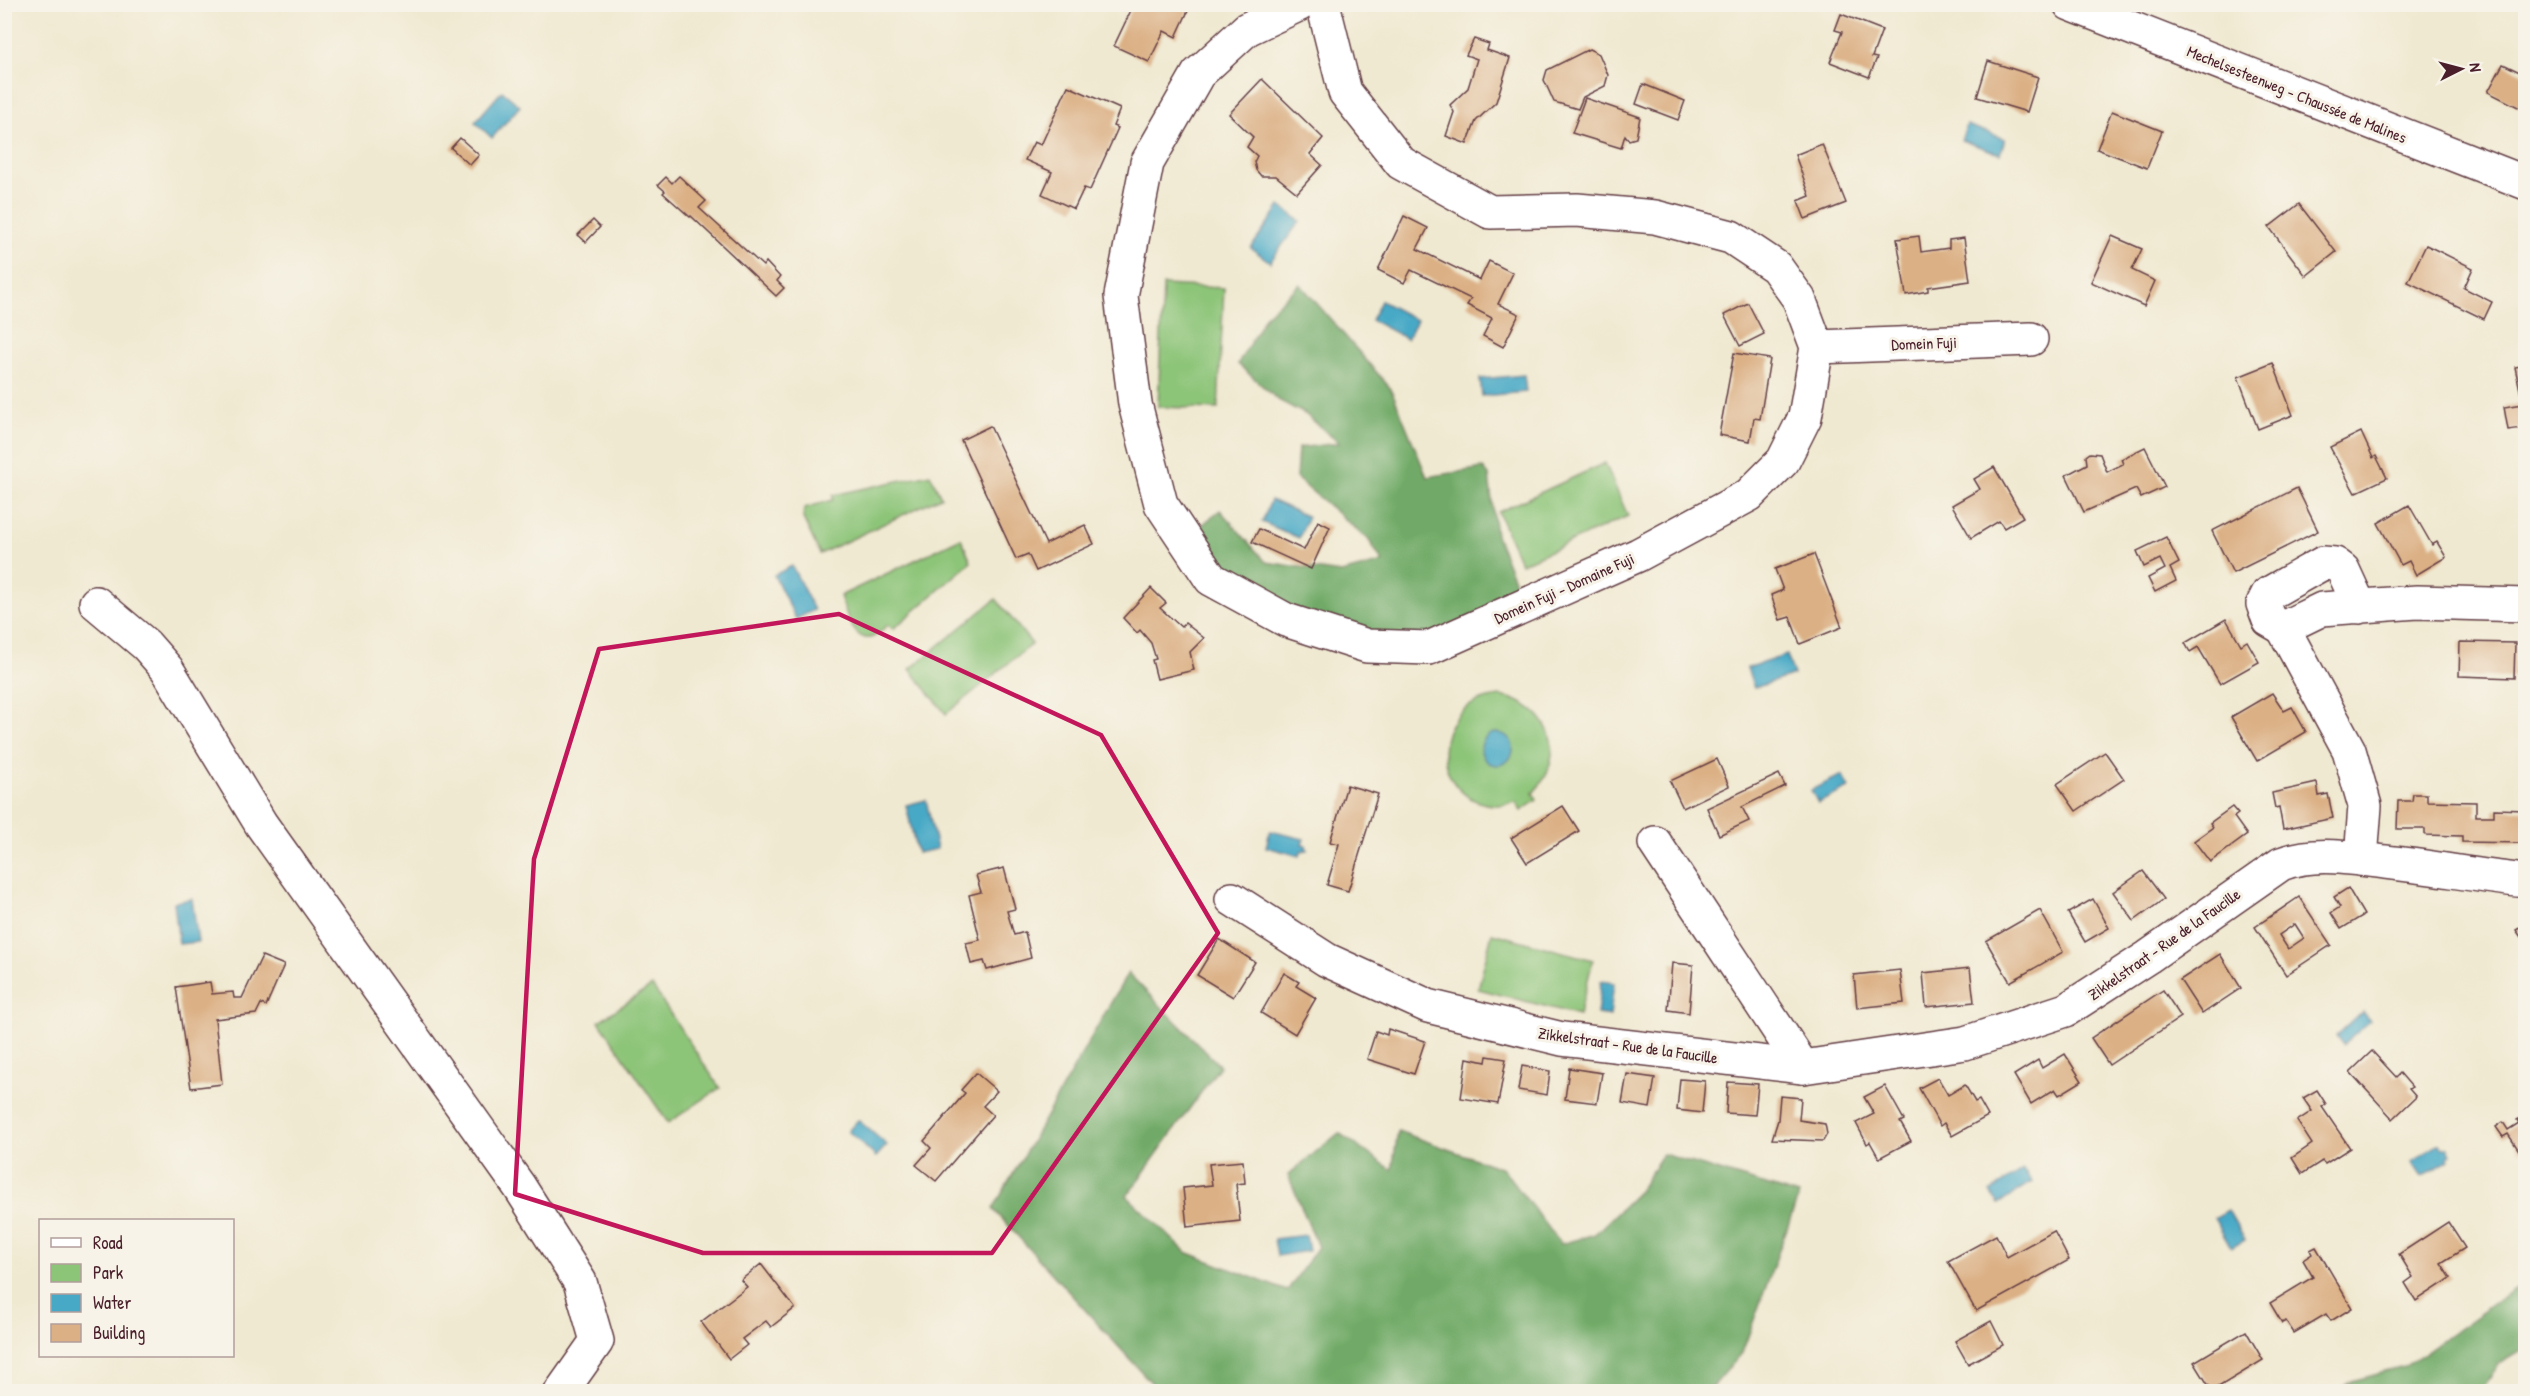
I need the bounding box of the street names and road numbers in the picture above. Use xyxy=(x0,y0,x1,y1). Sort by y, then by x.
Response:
street label: Mechelsesteenweg - Chaussée de Malines xyxy=(2184,40,2410,148)
street label: Domein Fuji xyxy=(1891,331,1957,355)
street label: Domein Fuji - Domaine Fuji xyxy=(1490,547,1638,629)
street label: Zikkelstraat - Rue de la Faucille xyxy=(2083,883,2245,1005)
street label: Zikkelstraat - Rue de la Faucille xyxy=(1537,1021,1720,1069)

